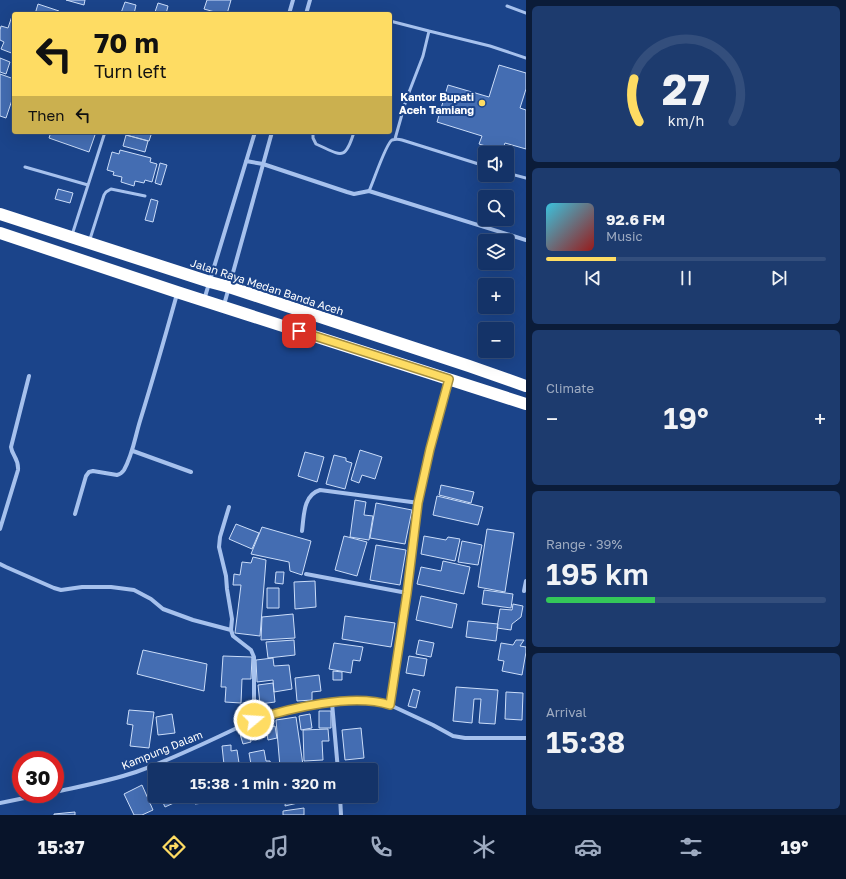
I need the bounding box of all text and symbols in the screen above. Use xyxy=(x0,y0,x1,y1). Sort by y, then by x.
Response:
text: 70 m xyxy=(94,26,159,59)
icon: left xyxy=(28,28,80,80)
text: Turn left xyxy=(94,60,167,82)
text: 27 xyxy=(662,64,710,114)
place label: Kantor Bupati Aceh Tamiang xyxy=(399,90,474,116)
marker: Kantor Bupati Aceh Tamiang xyxy=(477,98,487,108)
icon: left xyxy=(72,104,94,126)
text: Then xyxy=(28,106,64,124)
text: km/h xyxy=(668,111,704,128)
map controls xyxy=(478,146,514,358)
button: sound xyxy=(478,146,514,182)
button: search xyxy=(478,190,514,226)
text: 92.6 FM xyxy=(606,210,665,228)
text: Music xyxy=(606,228,643,244)
button: layers xyxy=(478,234,514,270)
street label: Jalan Raya Medan Banda Aceh xyxy=(189,256,346,318)
icon: previous xyxy=(582,267,604,289)
icon: pause xyxy=(675,267,697,289)
icon: next xyxy=(768,267,790,289)
button: + xyxy=(478,278,514,314)
pin xyxy=(282,314,316,348)
icon: arrive xyxy=(288,320,310,342)
button: − xyxy=(478,322,514,358)
text: Climate xyxy=(546,380,594,396)
text: 19° xyxy=(663,400,709,436)
text: − xyxy=(546,405,558,432)
text: + xyxy=(814,405,826,432)
text: Range · 39% xyxy=(546,536,622,552)
text: 195 km xyxy=(546,556,649,592)
position arrow xyxy=(233,699,275,741)
text: Arrival xyxy=(546,704,587,720)
text: 15:38 xyxy=(546,724,625,760)
street label: Kampung Dalam xyxy=(119,727,204,772)
speed limit sign: 30 xyxy=(12,751,64,803)
text: 15:38 · 1 min · 320 m xyxy=(190,774,336,792)
icon: directions xyxy=(160,833,188,861)
icon: music xyxy=(263,833,291,861)
icon: phone xyxy=(367,833,395,861)
icon: climate xyxy=(470,833,498,861)
icon: car xyxy=(574,833,602,861)
icon: filters xyxy=(677,833,705,861)
text: 15:37 xyxy=(38,836,85,858)
text: 19° xyxy=(780,836,808,858)

